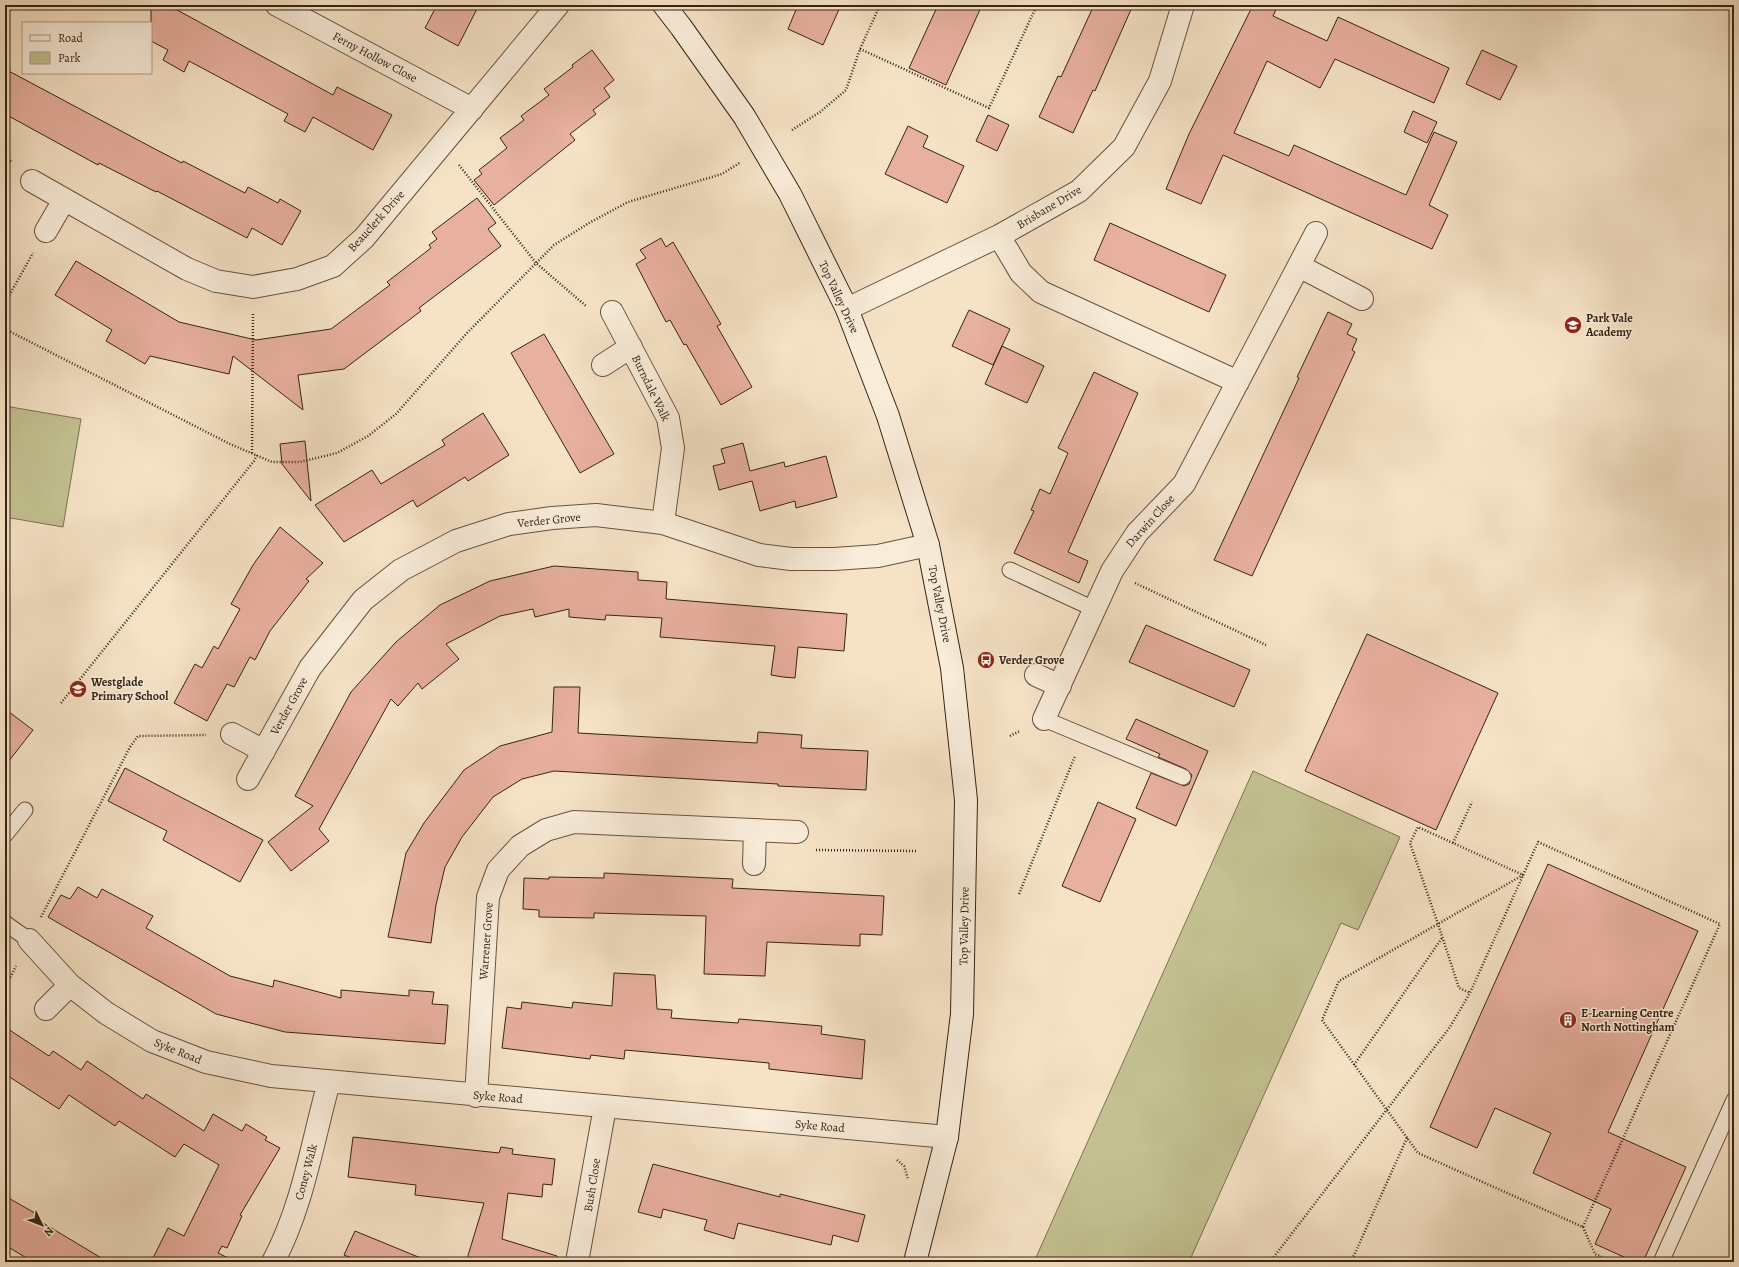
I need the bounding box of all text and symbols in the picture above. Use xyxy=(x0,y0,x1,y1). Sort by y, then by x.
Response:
legend xyxy=(22,22,152,74)
street label: Ferny Hollow Close xyxy=(330,28,420,86)
text: Road xyxy=(58,30,84,46)
text: Park xyxy=(58,50,81,66)
street label: Brisbane Drive xyxy=(1014,181,1084,233)
street label: Beauclerk Drive xyxy=(344,187,408,255)
street label: Top Valley Drive xyxy=(815,258,863,336)
place label: Park Vale Academy xyxy=(1585,310,1633,340)
school or university icon: Park Vale Academy xyxy=(1563,315,1583,335)
street label: Burndale Walk xyxy=(628,352,674,424)
street label: Darwin Close xyxy=(1122,491,1178,551)
street label: Verder Grove xyxy=(516,509,581,531)
street label: Top Valley Drive xyxy=(925,564,955,644)
bus stop icon: Verder Grove xyxy=(976,650,996,670)
place label: Verder Grove xyxy=(998,652,1065,668)
place label: Westglade Primary School xyxy=(90,674,169,704)
street label: Verder Grove xyxy=(266,674,311,739)
school or university icon: Westglade Primary School xyxy=(68,679,88,699)
street label: Top Valley Drive xyxy=(955,887,973,965)
street label: Warrener Grove xyxy=(475,902,497,981)
place label: E-Learning Centre North Nottingham xyxy=(1581,1005,1675,1035)
building icon: E-Learning Centre North Nottingham xyxy=(1558,1010,1578,1030)
street label: Syke Road xyxy=(152,1034,205,1068)
street label: Syke Road xyxy=(472,1087,524,1107)
street label: Syke Road xyxy=(794,1116,846,1136)
street label: Coney Walk xyxy=(291,1142,321,1202)
street label: Bush Close xyxy=(580,1157,604,1213)
north arrow xyxy=(22,1205,62,1245)
text: N xyxy=(41,1223,57,1240)

